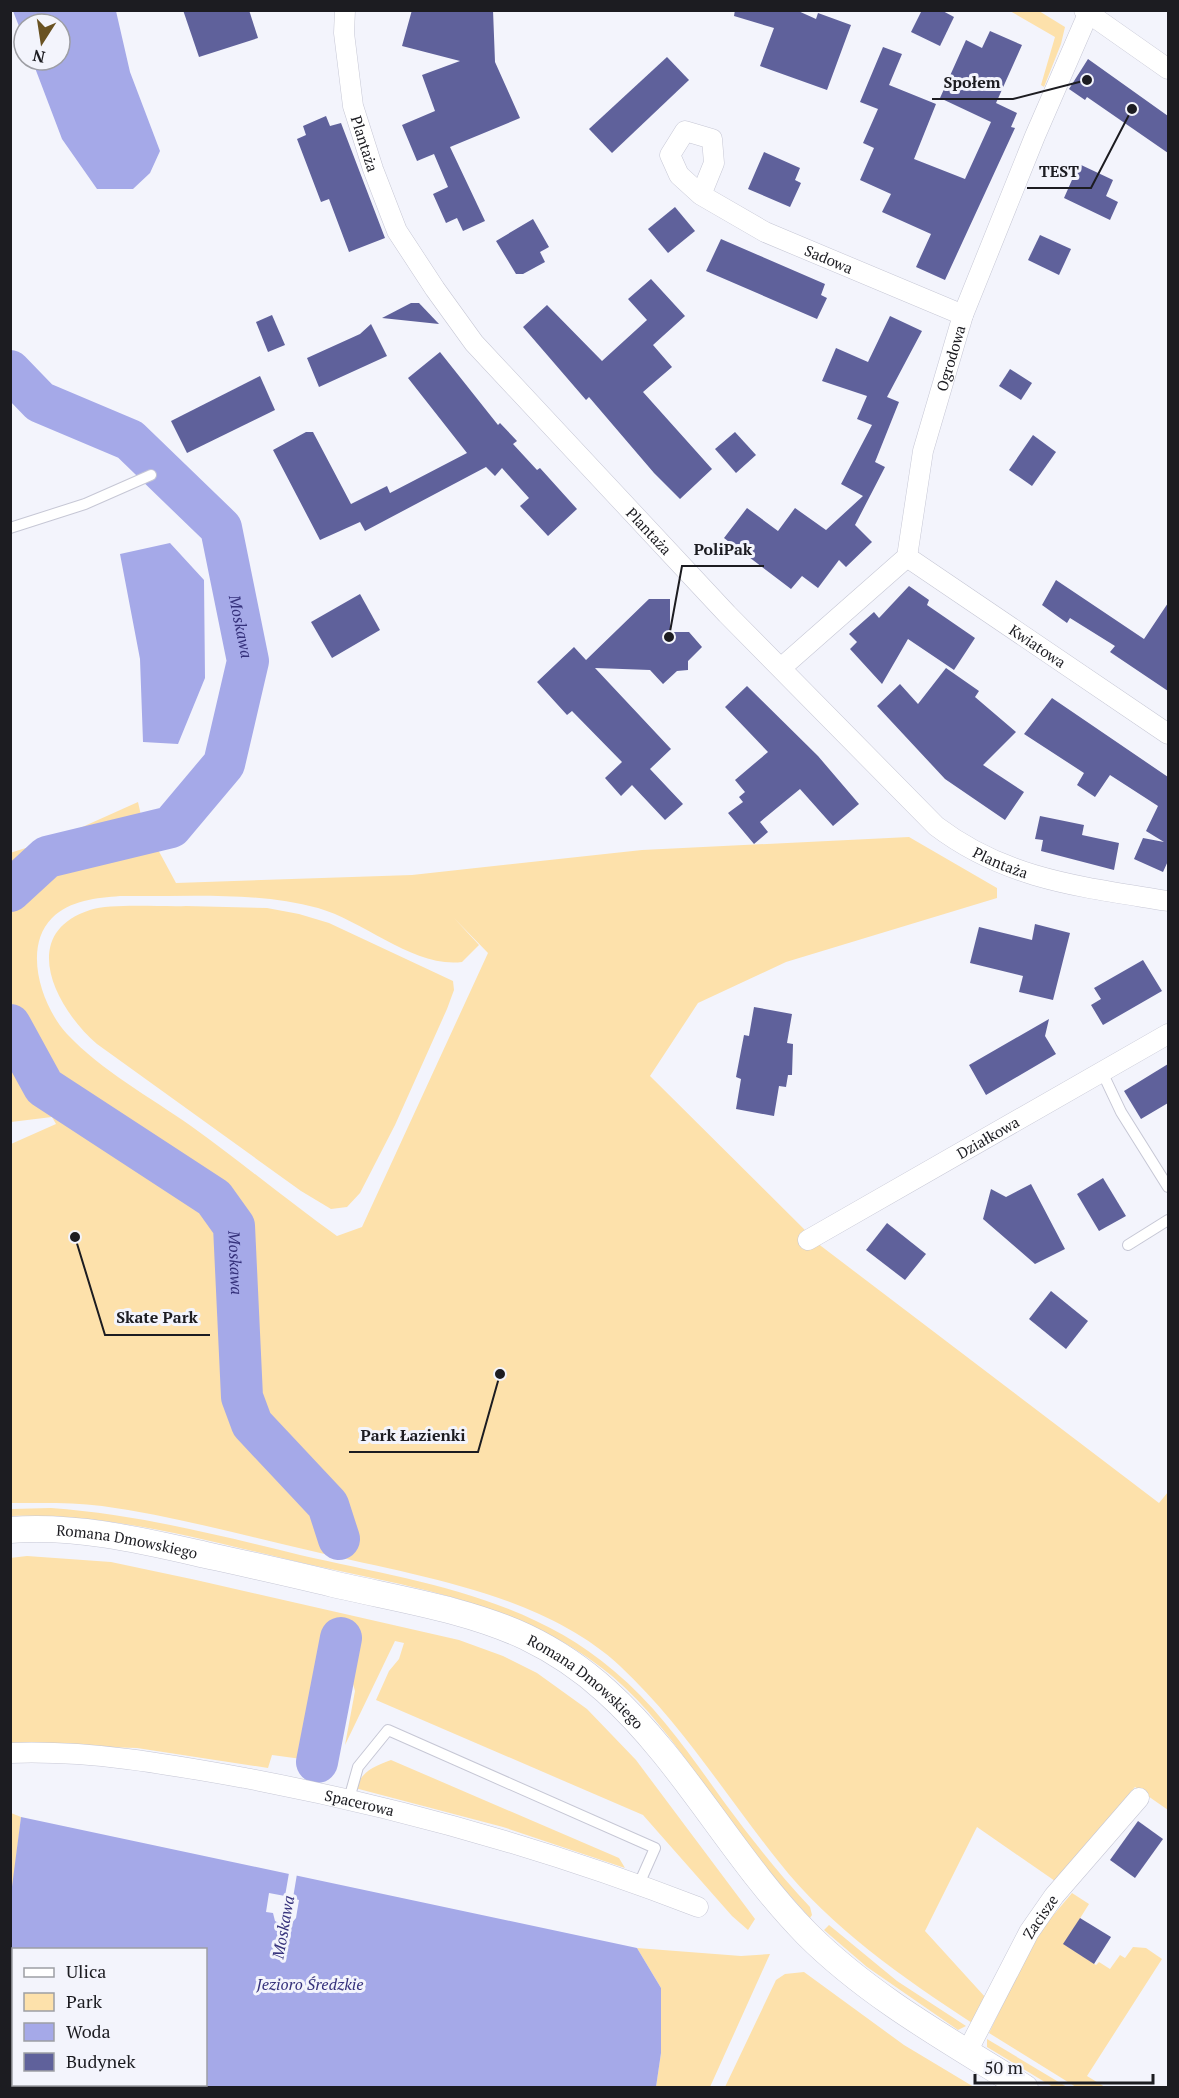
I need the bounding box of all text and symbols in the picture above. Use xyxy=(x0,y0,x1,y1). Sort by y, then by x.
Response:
north arrow xyxy=(12,12,72,72)
text: N xyxy=(31,45,47,69)
callout: Społem xyxy=(932,65,1013,99)
text: Społem xyxy=(943,71,1001,93)
street label: Plantaża xyxy=(347,113,383,175)
callout: TEST xyxy=(1027,154,1091,188)
text: TEST xyxy=(1039,160,1079,182)
street label: Sadowa xyxy=(802,240,857,278)
street label: Ogrodowa xyxy=(931,322,970,394)
street label: Plantaża xyxy=(622,503,677,559)
callout: PoliPak xyxy=(682,532,764,566)
text: PoliPak xyxy=(694,538,753,560)
water label: Moskawa xyxy=(224,592,258,660)
street label: Kwiatowa xyxy=(1006,619,1070,672)
street label: Plantaża xyxy=(970,842,1031,883)
street label: Działkowa xyxy=(953,1111,1023,1163)
water label: Moskawa xyxy=(223,1229,248,1295)
callout: Skate Park xyxy=(105,1301,210,1335)
text: Skate Park xyxy=(116,1306,199,1328)
callout: Park Łazienki xyxy=(349,1418,478,1452)
text: Park Łazienki xyxy=(361,1424,465,1446)
street label: Romana Dmowskiego xyxy=(56,1519,200,1563)
street label: Romana Dmowskiego xyxy=(524,1629,648,1733)
street label: Spacerowa xyxy=(323,1785,397,1820)
street label: Zacisze xyxy=(1017,1890,1062,1942)
water label: Moskawa xyxy=(266,1894,299,1961)
legend xyxy=(12,1948,207,2086)
text: Ulica xyxy=(66,1959,106,1983)
water label: Jezioro Średzkie xyxy=(255,1973,364,1995)
text: Park xyxy=(66,1989,103,2013)
text: Woda xyxy=(66,2019,111,2043)
scale bar xyxy=(975,2047,1154,2085)
text: Budynek xyxy=(66,2049,136,2073)
text: 50 m xyxy=(984,2055,1024,2079)

